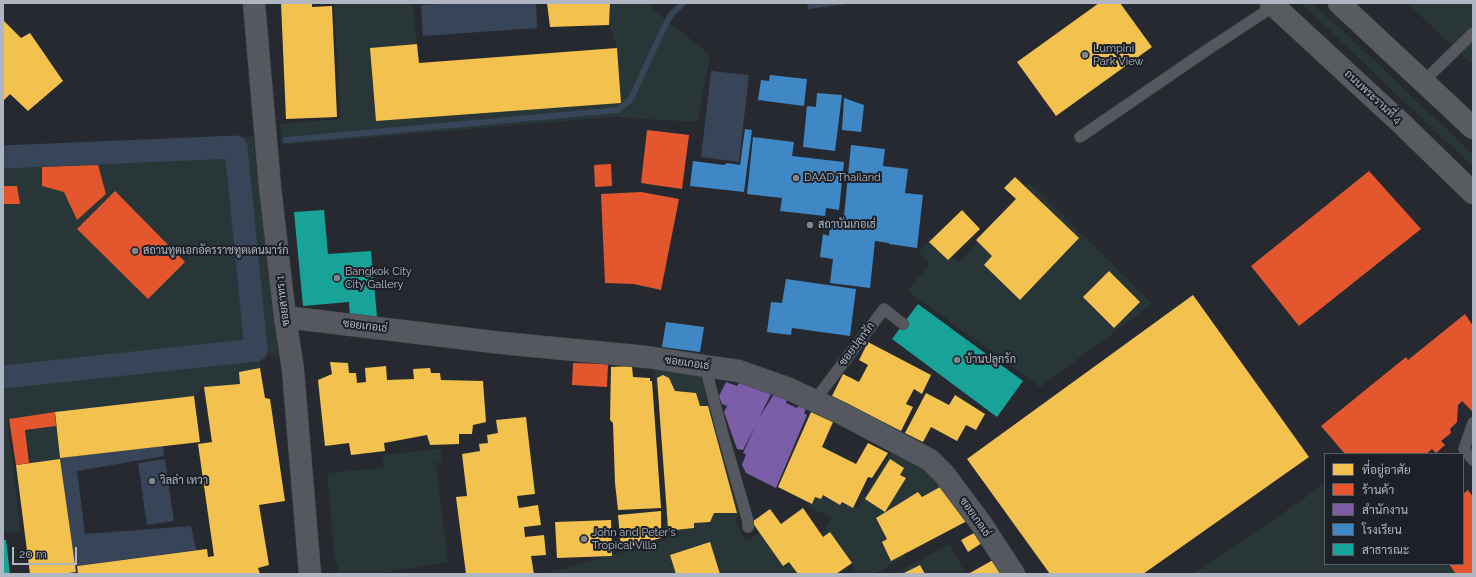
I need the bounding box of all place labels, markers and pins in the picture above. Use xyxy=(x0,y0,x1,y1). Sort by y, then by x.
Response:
place label: Lumpini Park View xyxy=(1093,42,1143,68)
marker: Lumpini Park View xyxy=(1080,50,1090,60)
place label: DAAD Thailand xyxy=(804,171,881,185)
marker: DAAD Thailand xyxy=(791,173,801,183)
place label: สถาบันเกอเธ่ xyxy=(818,218,876,232)
marker: สถาบันเกอเธ่ xyxy=(805,220,815,230)
place label: สถานทูตเอกอัครราชทูตเดนมาร์ก xyxy=(143,244,289,258)
marker: สถานทูตเอกอัครราชทูตเดนมาร์ก xyxy=(130,246,140,256)
place label: Bangkok City City Gallery xyxy=(345,265,412,291)
marker: Bangkok City City Gallery xyxy=(332,273,342,283)
place label: บ้านปลูกรัก xyxy=(965,353,1016,367)
marker: บ้านปลูกรัก xyxy=(952,355,962,365)
place label: วิลล่า เทวา xyxy=(160,474,208,488)
marker: วิลล่า เทวา xyxy=(147,476,157,486)
place label: John and Peter's Tropical Villa xyxy=(592,526,676,552)
marker: John and Peter's Tropical Villa xyxy=(579,534,589,544)

